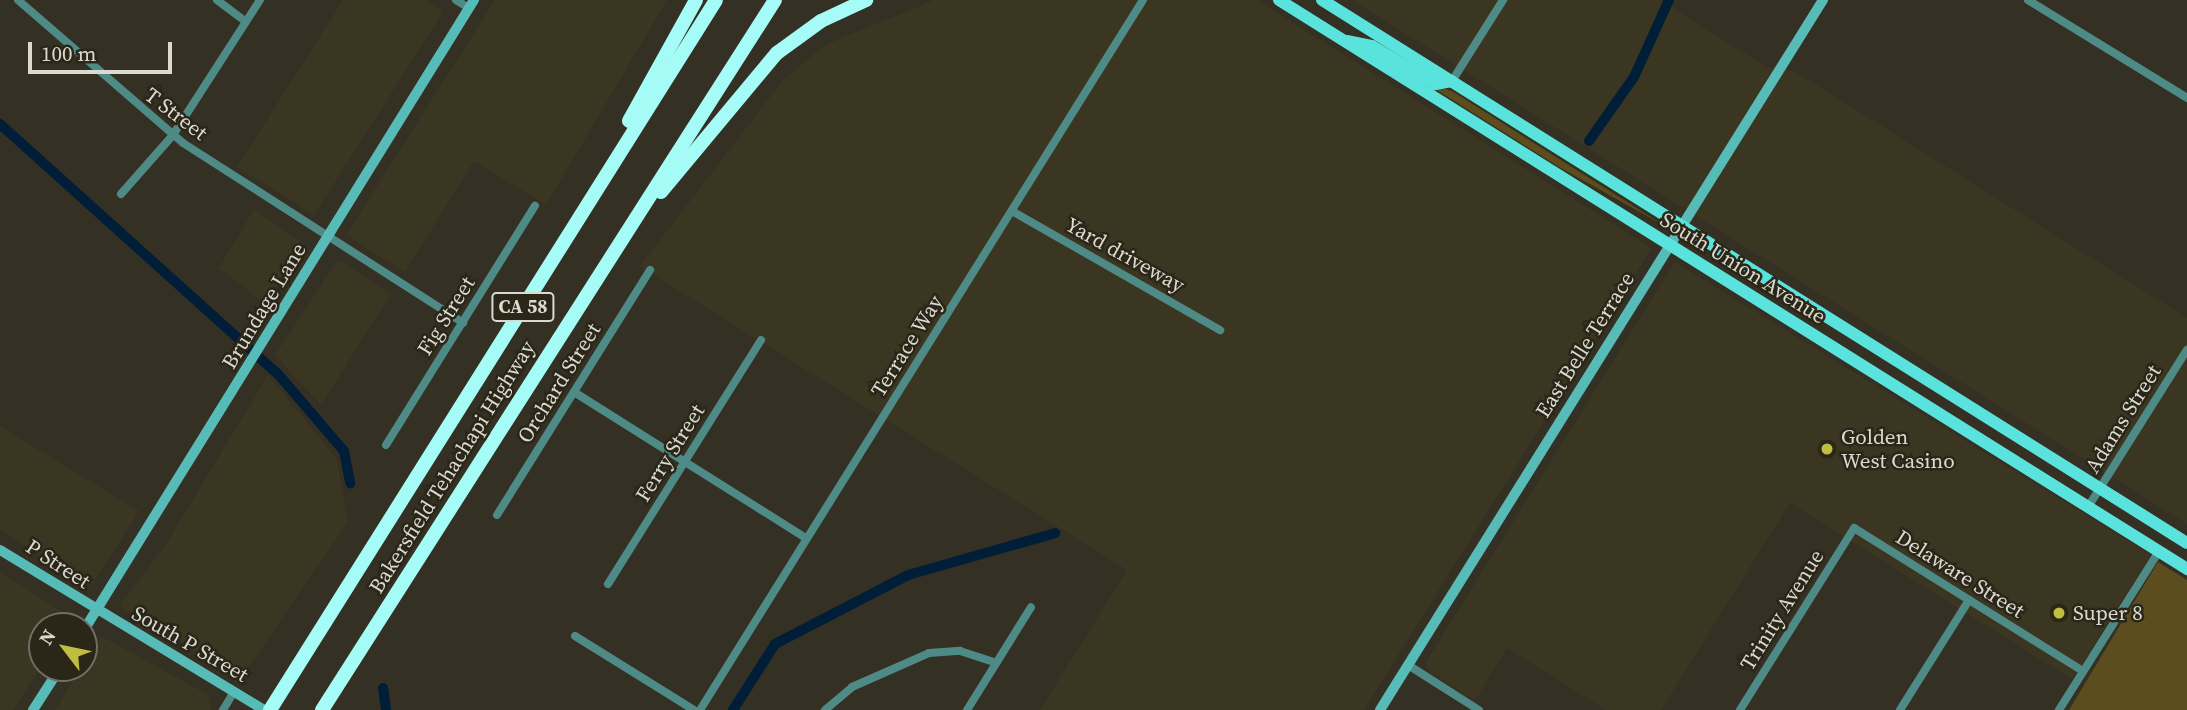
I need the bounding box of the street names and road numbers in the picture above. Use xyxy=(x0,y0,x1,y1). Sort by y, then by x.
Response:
street label: T Street xyxy=(140,82,212,146)
street label: South Union Avenue xyxy=(1656,207,1830,329)
street label: Yard driveway xyxy=(1061,212,1189,298)
street label: Brundage Lane xyxy=(217,239,311,373)
street label: East Belle Terrace xyxy=(1530,267,1640,423)
street label: Fig Street xyxy=(412,272,480,360)
street label: Terrace Way xyxy=(866,290,948,402)
road number: CA 58 xyxy=(490,292,556,322)
street label: Orchard Street xyxy=(512,318,606,448)
street label: Bakersfield Tehachapi Highway xyxy=(364,336,540,598)
street label: Adams Street xyxy=(2080,360,2166,478)
street label: Ferry Street xyxy=(630,400,710,506)
street label: Delaware Street xyxy=(1891,524,2029,624)
street label: P Street xyxy=(21,534,95,594)
street label: Trinity Avenue xyxy=(1735,545,1829,675)
street label: South P Street xyxy=(127,601,253,687)

